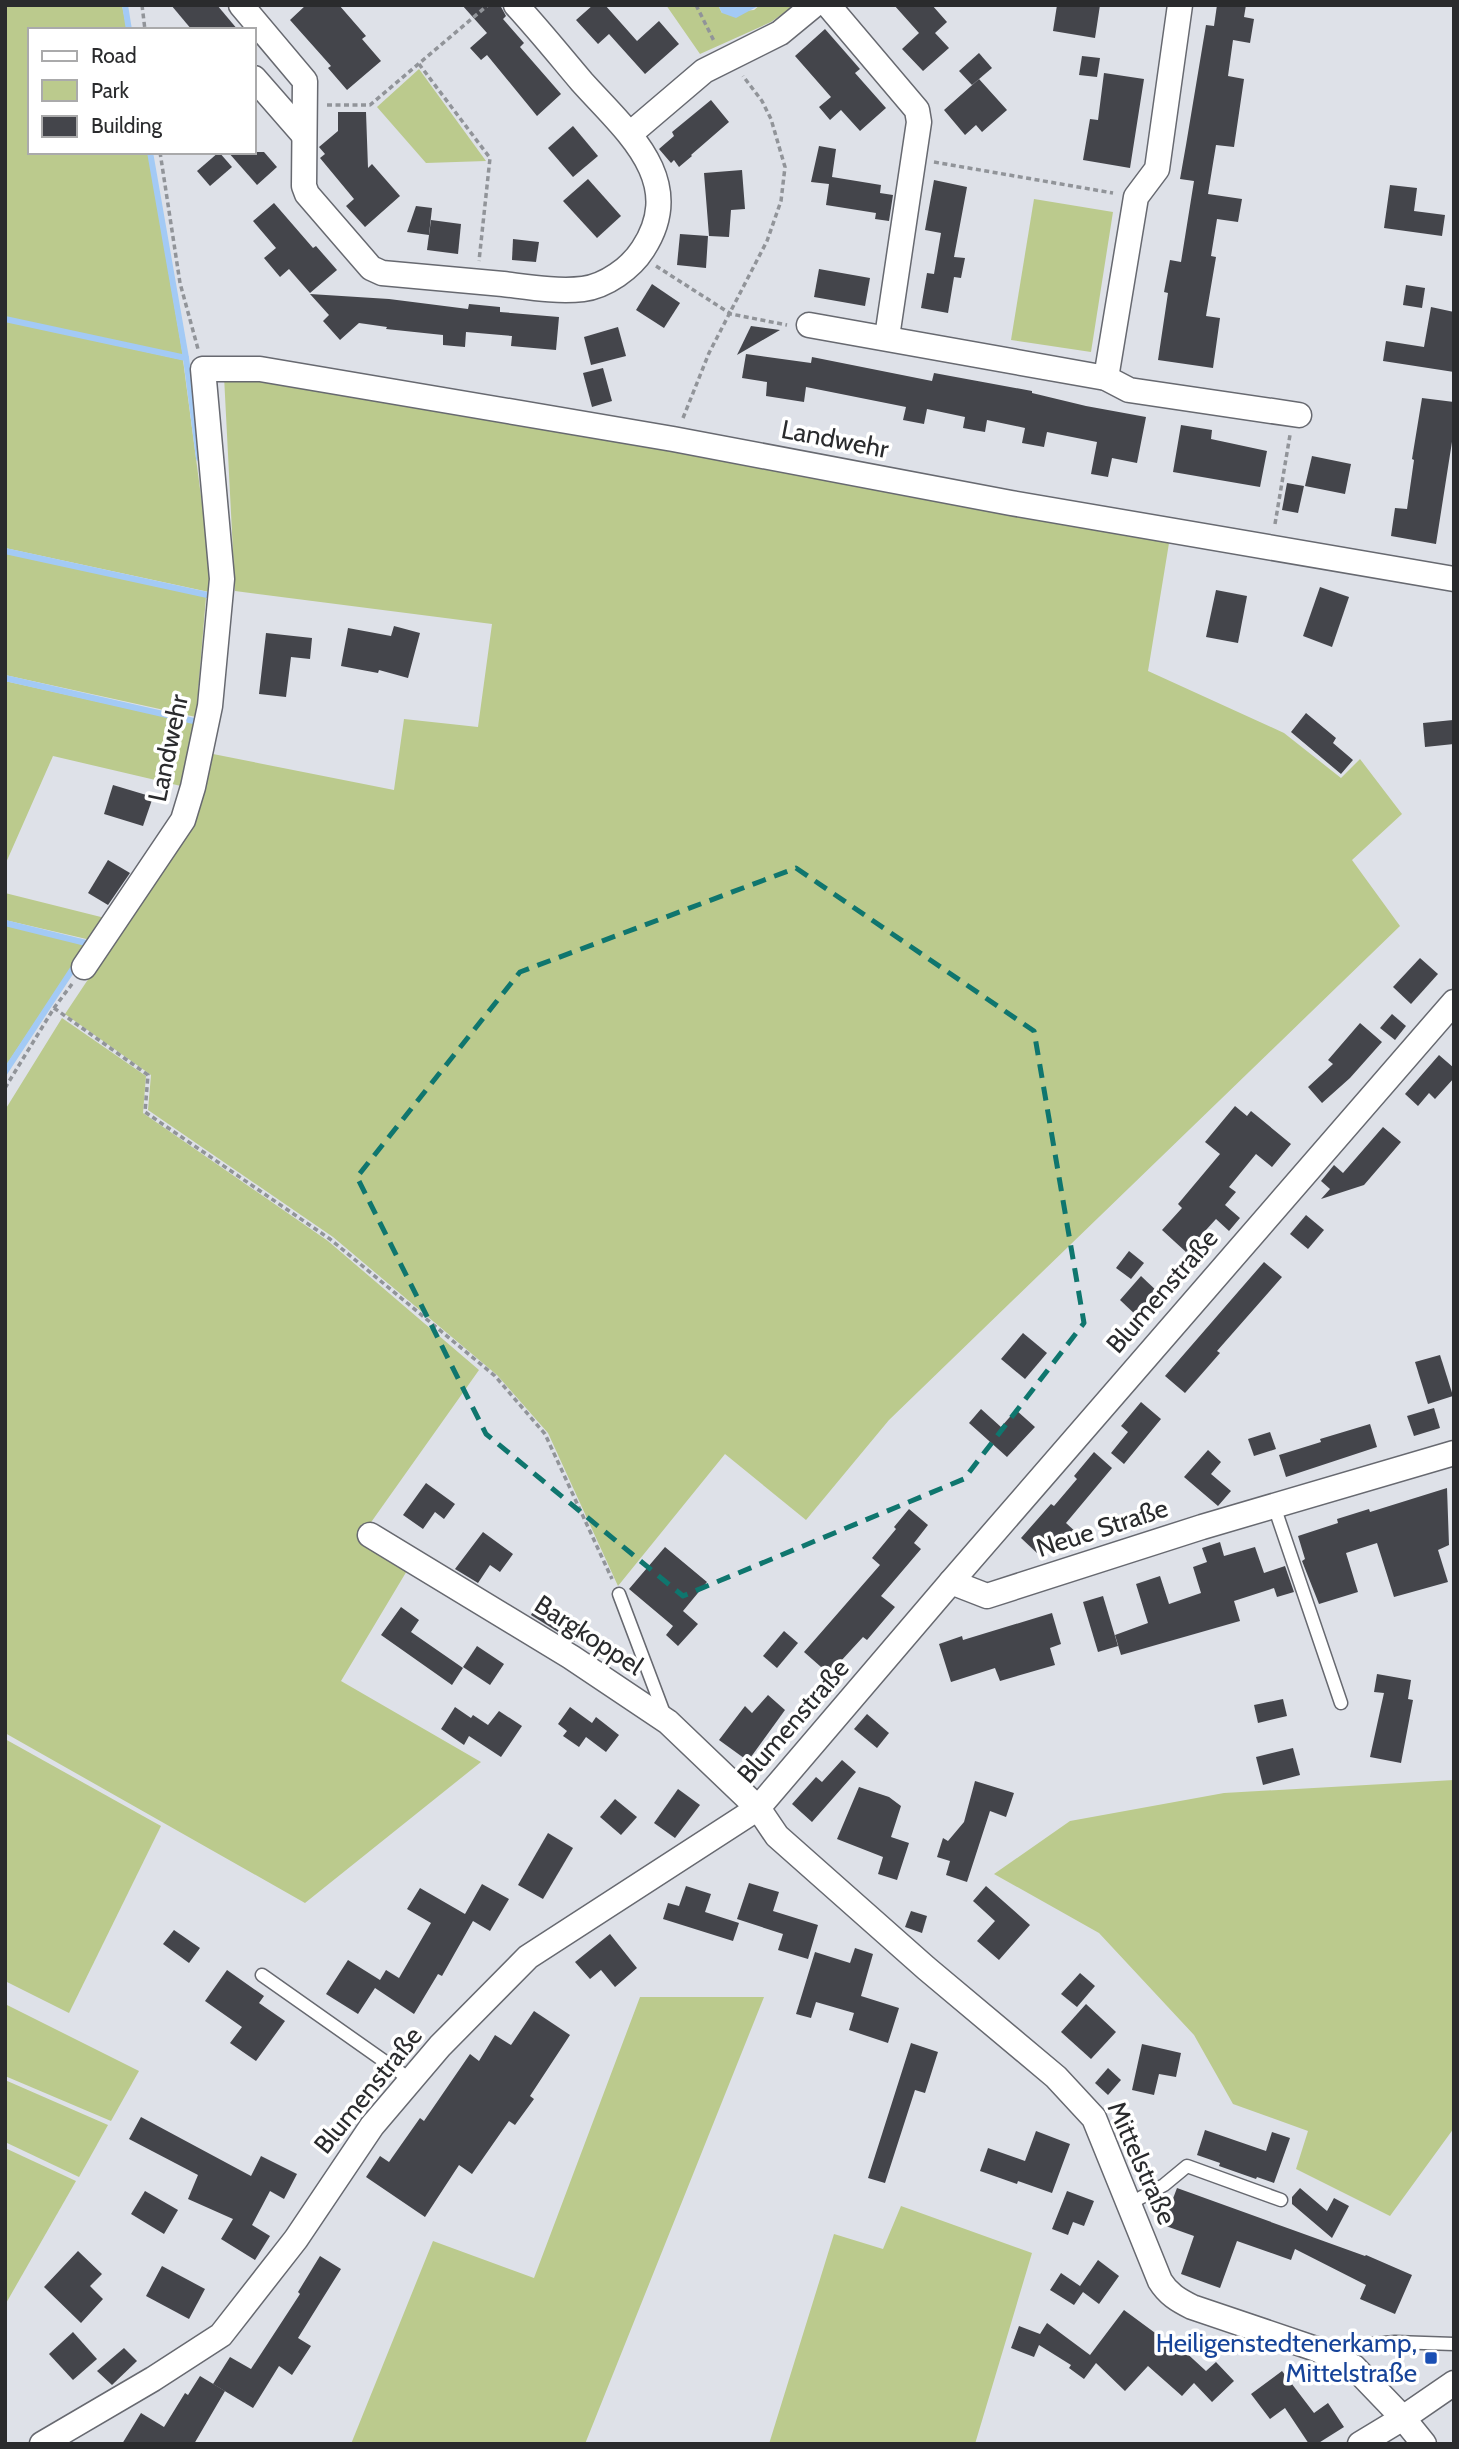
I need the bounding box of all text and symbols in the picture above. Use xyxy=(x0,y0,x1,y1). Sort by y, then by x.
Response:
legend xyxy=(28,28,256,154)
text: Road xyxy=(91,43,137,68)
text: Park xyxy=(91,78,129,103)
text: Building xyxy=(91,113,163,138)
street label: Landwehr xyxy=(779,413,892,465)
street label: Landwehr xyxy=(141,691,195,805)
street label: Blumenstraße xyxy=(1099,1222,1225,1360)
street label: Neue Straße xyxy=(1032,1492,1172,1564)
street label: Bargkoppel xyxy=(529,1588,649,1682)
street label: Blumenstraße xyxy=(730,1652,856,1790)
street label: Blumenstraße xyxy=(307,2020,429,2160)
street label: Mittelstraße xyxy=(1101,2096,1183,2230)
place label: Heiligenstedtenerkamp, Mittelstraße xyxy=(1156,2327,1417,2389)
marker: Heiligenstedtenerkamp, Mittelstraße xyxy=(1423,2350,1439,2366)

